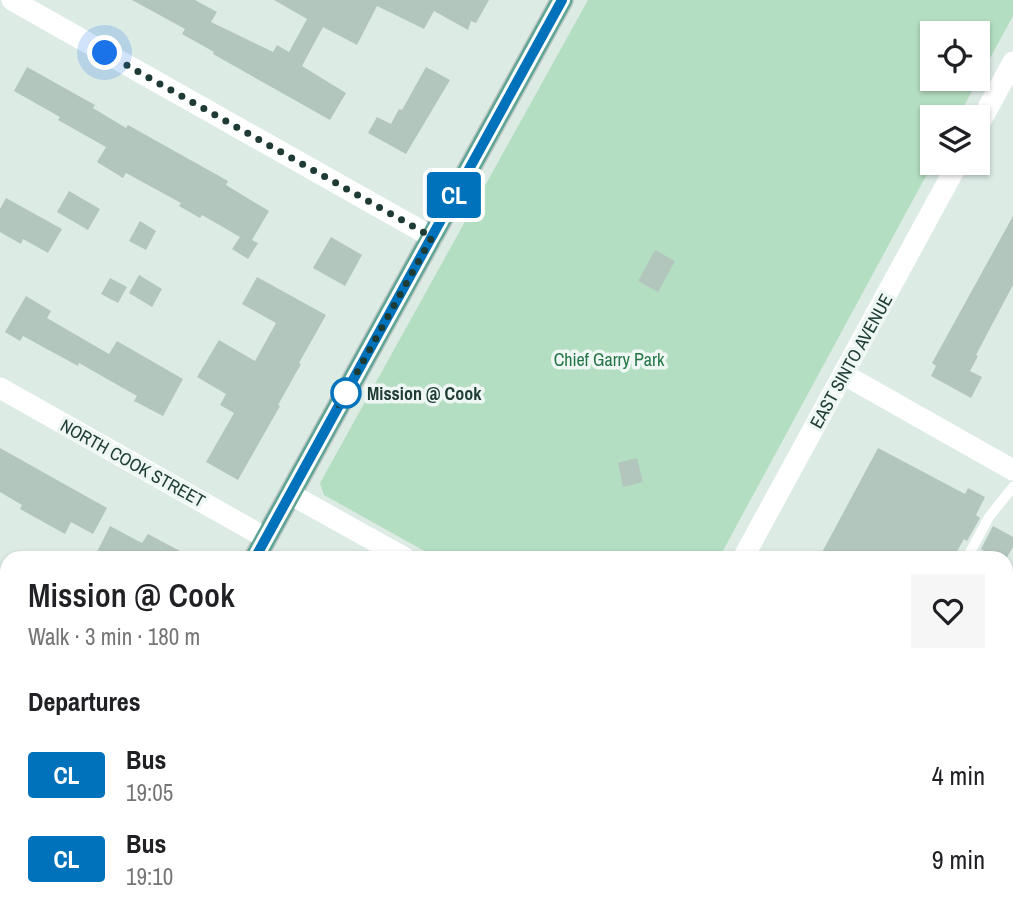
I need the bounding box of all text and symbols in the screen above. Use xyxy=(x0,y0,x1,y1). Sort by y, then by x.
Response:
map controls xyxy=(920,21,990,175)
button: locate xyxy=(920,21,990,91)
your location xyxy=(87,35,122,70)
button: layers xyxy=(920,105,990,175)
line badge: CL xyxy=(422,172,486,218)
text: CL xyxy=(441,179,467,211)
street label: EAST SINTO AVENUE xyxy=(804,289,898,433)
park label: Chief Garry Park xyxy=(554,347,665,372)
marker: Mission @ Cook xyxy=(331,378,361,408)
place label: Mission @ Cook xyxy=(367,381,482,406)
street label: NORTH COOK STREET xyxy=(56,413,210,513)
text: Mission @ Cook xyxy=(28,573,235,617)
button: heart xyxy=(911,574,985,648)
text: Walk · 3 min · 180 m xyxy=(28,621,200,652)
text: Departures xyxy=(28,684,141,719)
text: Bus xyxy=(126,742,166,777)
text: 4 min xyxy=(932,758,985,793)
text: CL xyxy=(53,759,80,791)
text: 19:05 xyxy=(126,777,173,808)
text: Bus xyxy=(126,826,166,861)
text: 9 min xyxy=(932,842,985,877)
text: CL xyxy=(53,843,80,875)
text: 19:10 xyxy=(126,861,173,892)

